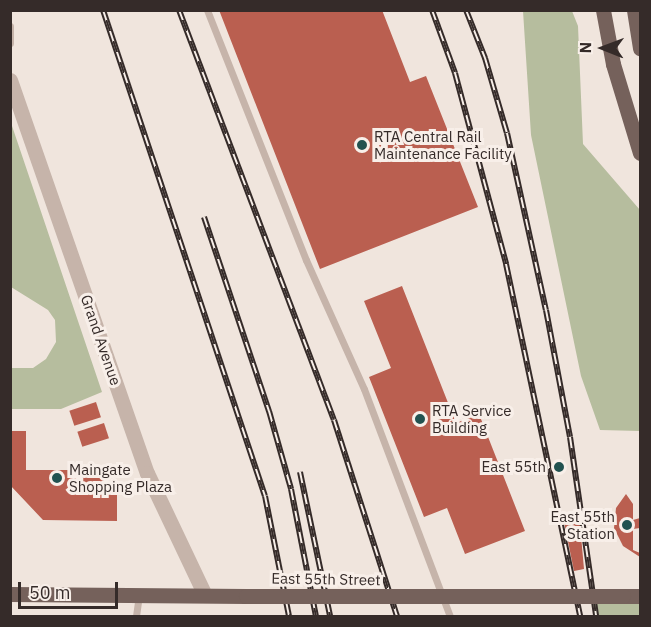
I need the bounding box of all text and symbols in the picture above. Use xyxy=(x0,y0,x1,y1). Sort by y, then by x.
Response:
north arrow xyxy=(573,18,633,78)
text: N xyxy=(575,42,595,54)
place label: RTA Central Rail Maintenance Facility xyxy=(374,127,512,162)
marker: RTA Central Rail Maintenance Facility xyxy=(355,138,369,152)
street label: Grand Avenue xyxy=(77,292,125,388)
place label: RTA Service Building xyxy=(432,401,511,436)
marker: RTA Service Building xyxy=(413,412,427,426)
place label: East 55th xyxy=(481,458,546,476)
marker: East 55th xyxy=(550,458,568,476)
place label: Maingate Shopping Plaza xyxy=(69,460,172,495)
marker: Maingate Shopping Plaza xyxy=(50,471,64,485)
place label: East 55th Station xyxy=(550,507,615,542)
marker: East 55th Station xyxy=(620,518,634,532)
street label: East 55th Street xyxy=(271,569,381,589)
scale bar xyxy=(21,570,122,608)
text: 50 m xyxy=(29,581,71,604)

